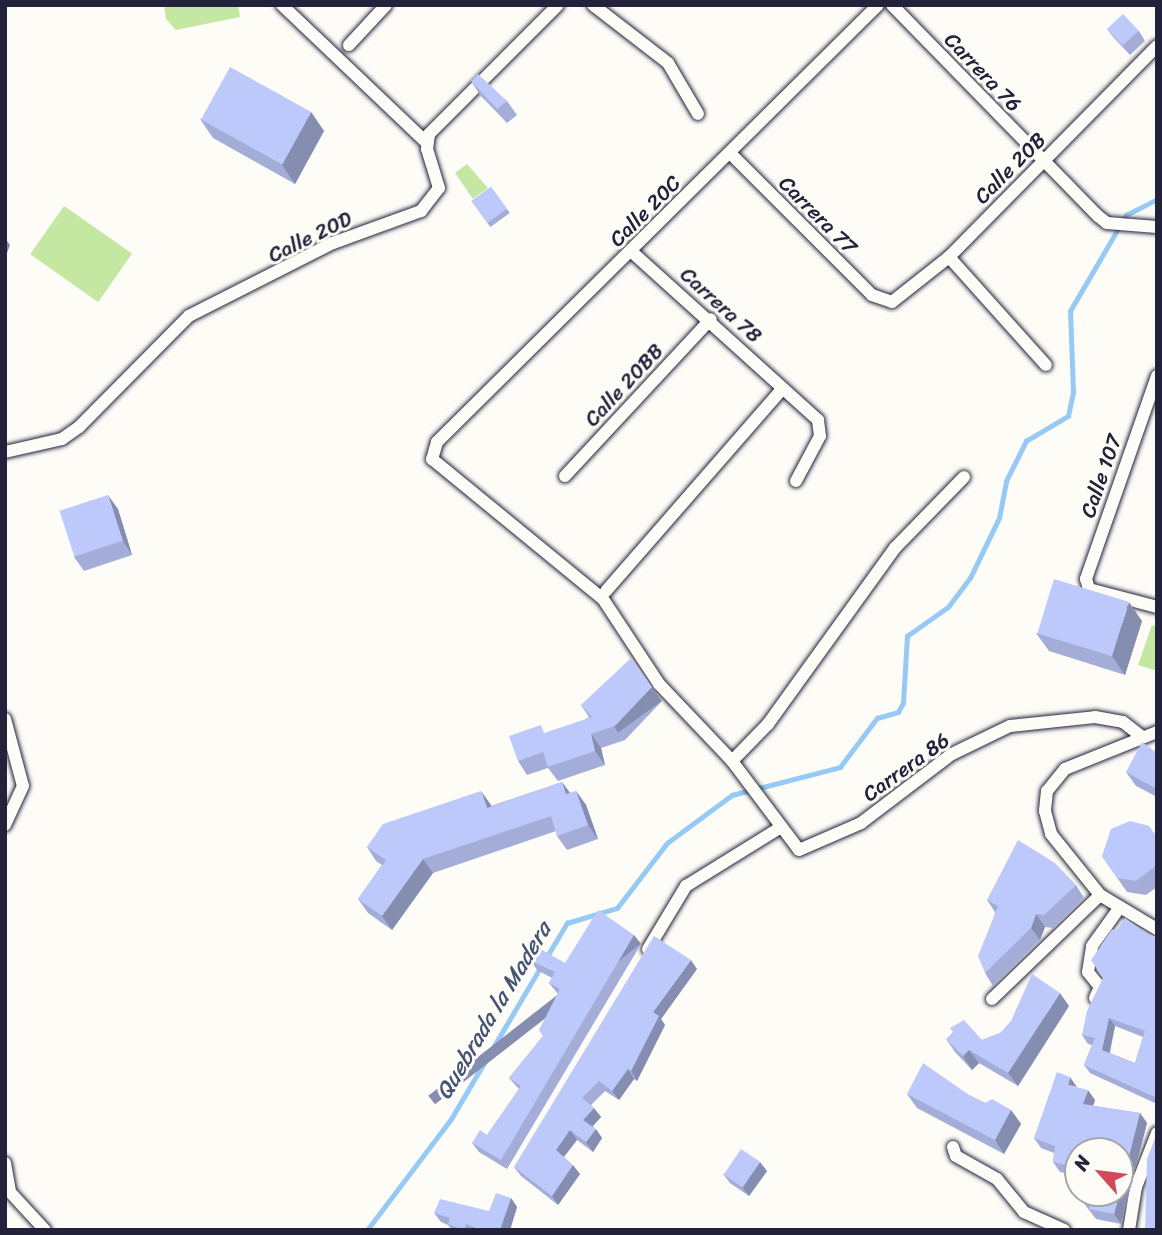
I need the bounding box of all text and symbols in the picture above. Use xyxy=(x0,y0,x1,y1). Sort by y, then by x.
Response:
street label: Carrera 76 xyxy=(939,27,1027,117)
street label: Calle 20B xyxy=(969,127,1051,209)
street label: Calle 20C xyxy=(604,170,686,252)
street label: Carrera 77 xyxy=(774,171,862,259)
street label: Calle 20D xyxy=(264,206,356,268)
street label: Carrera 78 xyxy=(675,262,767,348)
street label: Calle 20BB xyxy=(579,338,669,432)
street label: Calle 107 xyxy=(1075,431,1127,521)
street label: Carrera 86 xyxy=(858,727,954,807)
water label: Quebrada la Madera xyxy=(430,917,558,1105)
north arrow xyxy=(1064,1137,1134,1207)
text: N xyxy=(1064,1149,1099,1176)

